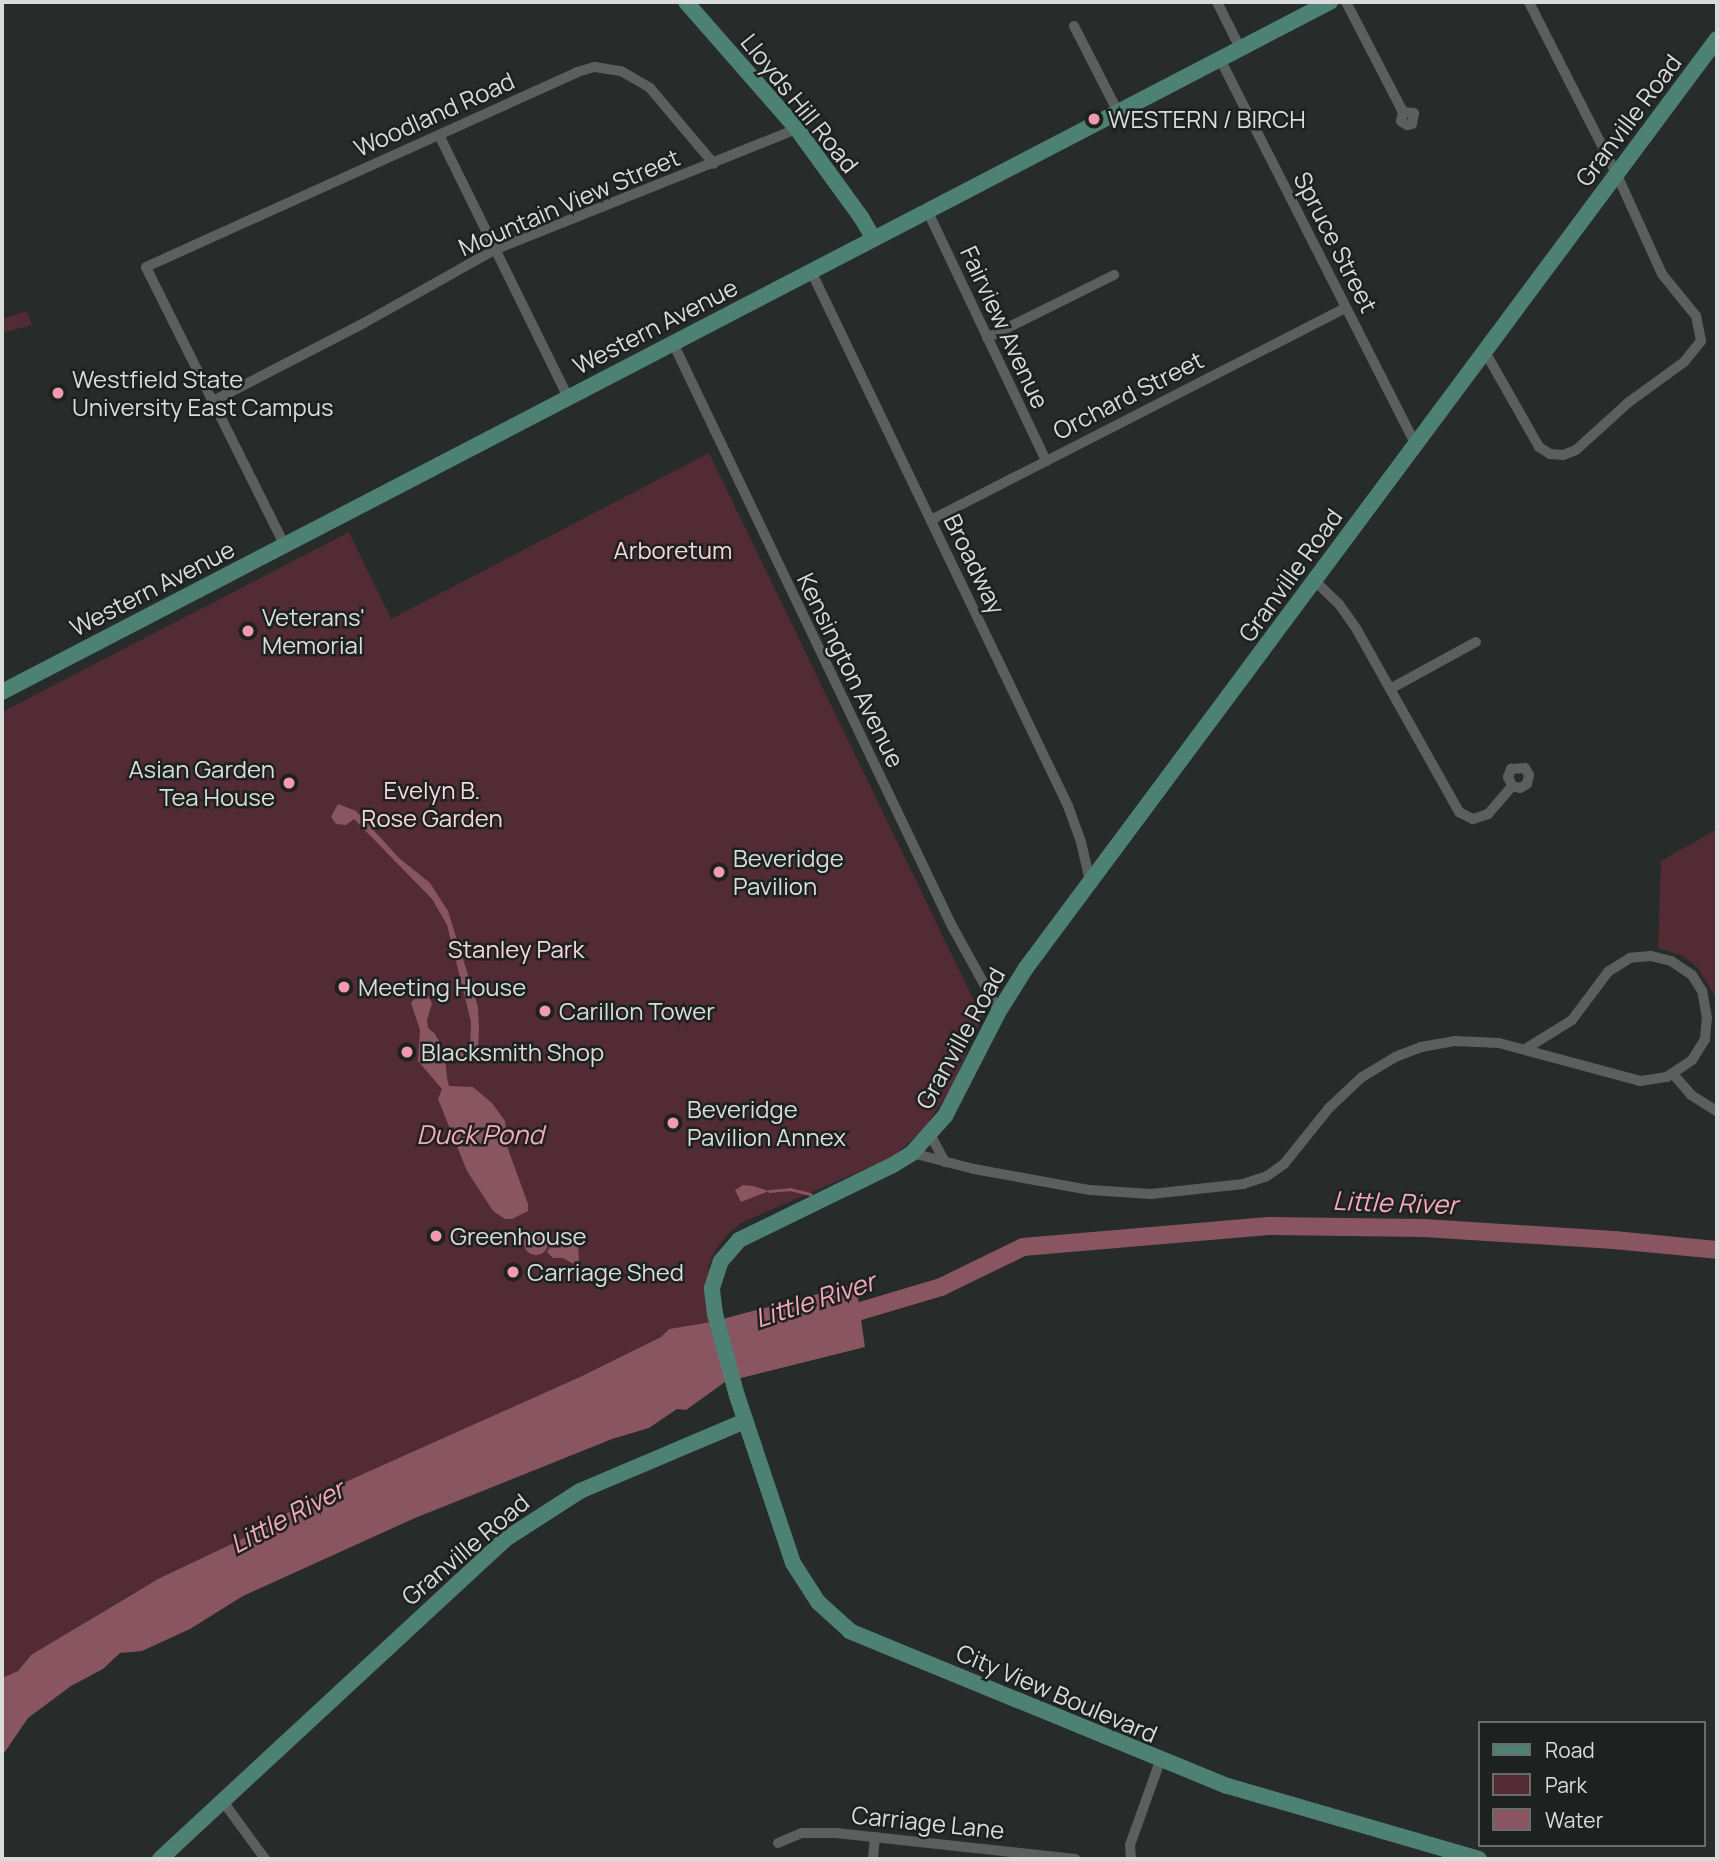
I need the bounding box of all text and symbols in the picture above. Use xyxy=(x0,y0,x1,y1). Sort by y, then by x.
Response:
street label: Lloyds Hill Road xyxy=(735,28,865,178)
street label: Granville Road xyxy=(1569,48,1687,192)
street label: Woodland Road xyxy=(349,66,519,162)
place label: WESTERN / BIRCH xyxy=(1108,105,1306,133)
marker: WESTERN / BIRCH xyxy=(1086,111,1102,127)
street label: Mountain View Street xyxy=(454,142,684,262)
street label: Spruce Street xyxy=(1288,167,1384,317)
street label: Fairview Avenue xyxy=(955,241,1055,413)
street label: Western Avenue xyxy=(568,272,742,380)
street label: Orchard Street xyxy=(1048,345,1208,445)
place label: Westfield State University East Campus xyxy=(72,365,333,421)
marker: Westfield State University East Campus xyxy=(50,385,66,401)
street label: Granville Road xyxy=(1232,503,1348,647)
street label: Broadway xyxy=(938,509,1012,619)
street label: Western Avenue xyxy=(65,534,239,642)
park label: Arboretum xyxy=(614,536,732,564)
street label: Kensington Avenue xyxy=(791,568,911,772)
place label: Veterans' Memorial xyxy=(262,603,365,659)
marker: Veterans' Memorial xyxy=(240,623,256,639)
place label: Asian Garden Tea House xyxy=(128,755,275,811)
marker: Asian Garden Tea House xyxy=(281,775,297,791)
park label: Evelyn B. Rose Garden xyxy=(361,776,503,832)
place label: Beveridge Pavilion xyxy=(733,844,844,900)
marker: Beveridge Pavilion xyxy=(711,864,727,880)
park label: Stanley Park xyxy=(448,935,584,963)
street label: Granville Road xyxy=(909,962,1011,1114)
place label: Meeting House xyxy=(358,973,526,1001)
marker: Meeting House xyxy=(336,979,352,995)
place label: Carillon Tower xyxy=(559,997,715,1025)
marker: Carillon Tower xyxy=(537,1003,553,1019)
place label: Blacksmith Shop xyxy=(421,1038,604,1066)
marker: Blacksmith Shop xyxy=(399,1044,415,1060)
place label: Beveridge Pavilion Annex xyxy=(687,1095,846,1151)
marker: Beveridge Pavilion Annex xyxy=(665,1115,681,1131)
water label: Duck Pond xyxy=(416,1119,544,1151)
water label: Little River xyxy=(1332,1185,1458,1221)
place label: Greenhouse xyxy=(450,1222,587,1250)
marker: Greenhouse xyxy=(428,1228,444,1244)
place label: Carriage Shed xyxy=(527,1258,684,1286)
marker: Carriage Shed xyxy=(505,1264,521,1280)
water label: Little River xyxy=(751,1266,879,1334)
water label: Little River xyxy=(225,1474,349,1560)
street label: Granville Road xyxy=(395,1487,535,1611)
street label: City View Boulevard xyxy=(952,1638,1162,1748)
legend xyxy=(1478,1721,1705,1847)
text: Road xyxy=(1545,1736,1595,1764)
text: Park xyxy=(1545,1771,1587,1799)
street label: Carriage Lane xyxy=(850,1800,1006,1844)
text: Water xyxy=(1545,1806,1603,1834)

